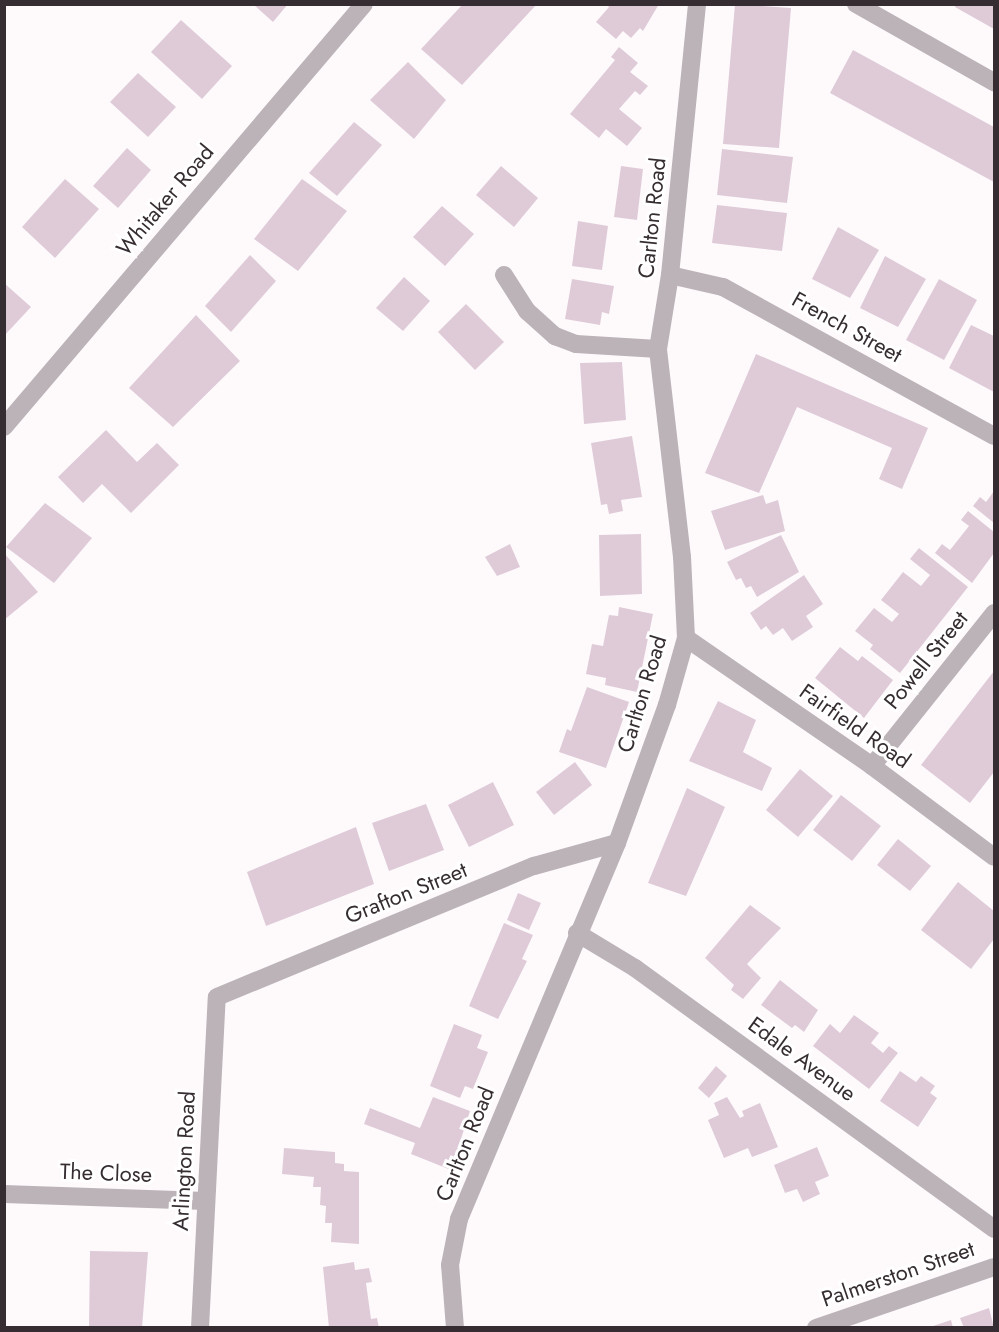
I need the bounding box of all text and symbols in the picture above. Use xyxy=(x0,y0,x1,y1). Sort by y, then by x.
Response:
street label: Whitaker Road xyxy=(111,139,219,261)
street label: Carlton Road xyxy=(633,156,671,280)
street label: French Street xyxy=(787,286,907,368)
street label: Powell Street xyxy=(879,606,973,714)
street label: Carlton Road xyxy=(612,632,672,756)
street label: Fairfield Road xyxy=(795,678,915,774)
street label: Grafton Street xyxy=(341,857,471,929)
street label: Edale Avenue xyxy=(743,1011,861,1107)
street label: Carlton Road xyxy=(430,1083,500,1205)
street label: Arlington Road xyxy=(167,1090,201,1232)
street label: The Close xyxy=(60,1158,152,1188)
street label: Palmerston Street xyxy=(818,1235,978,1313)

